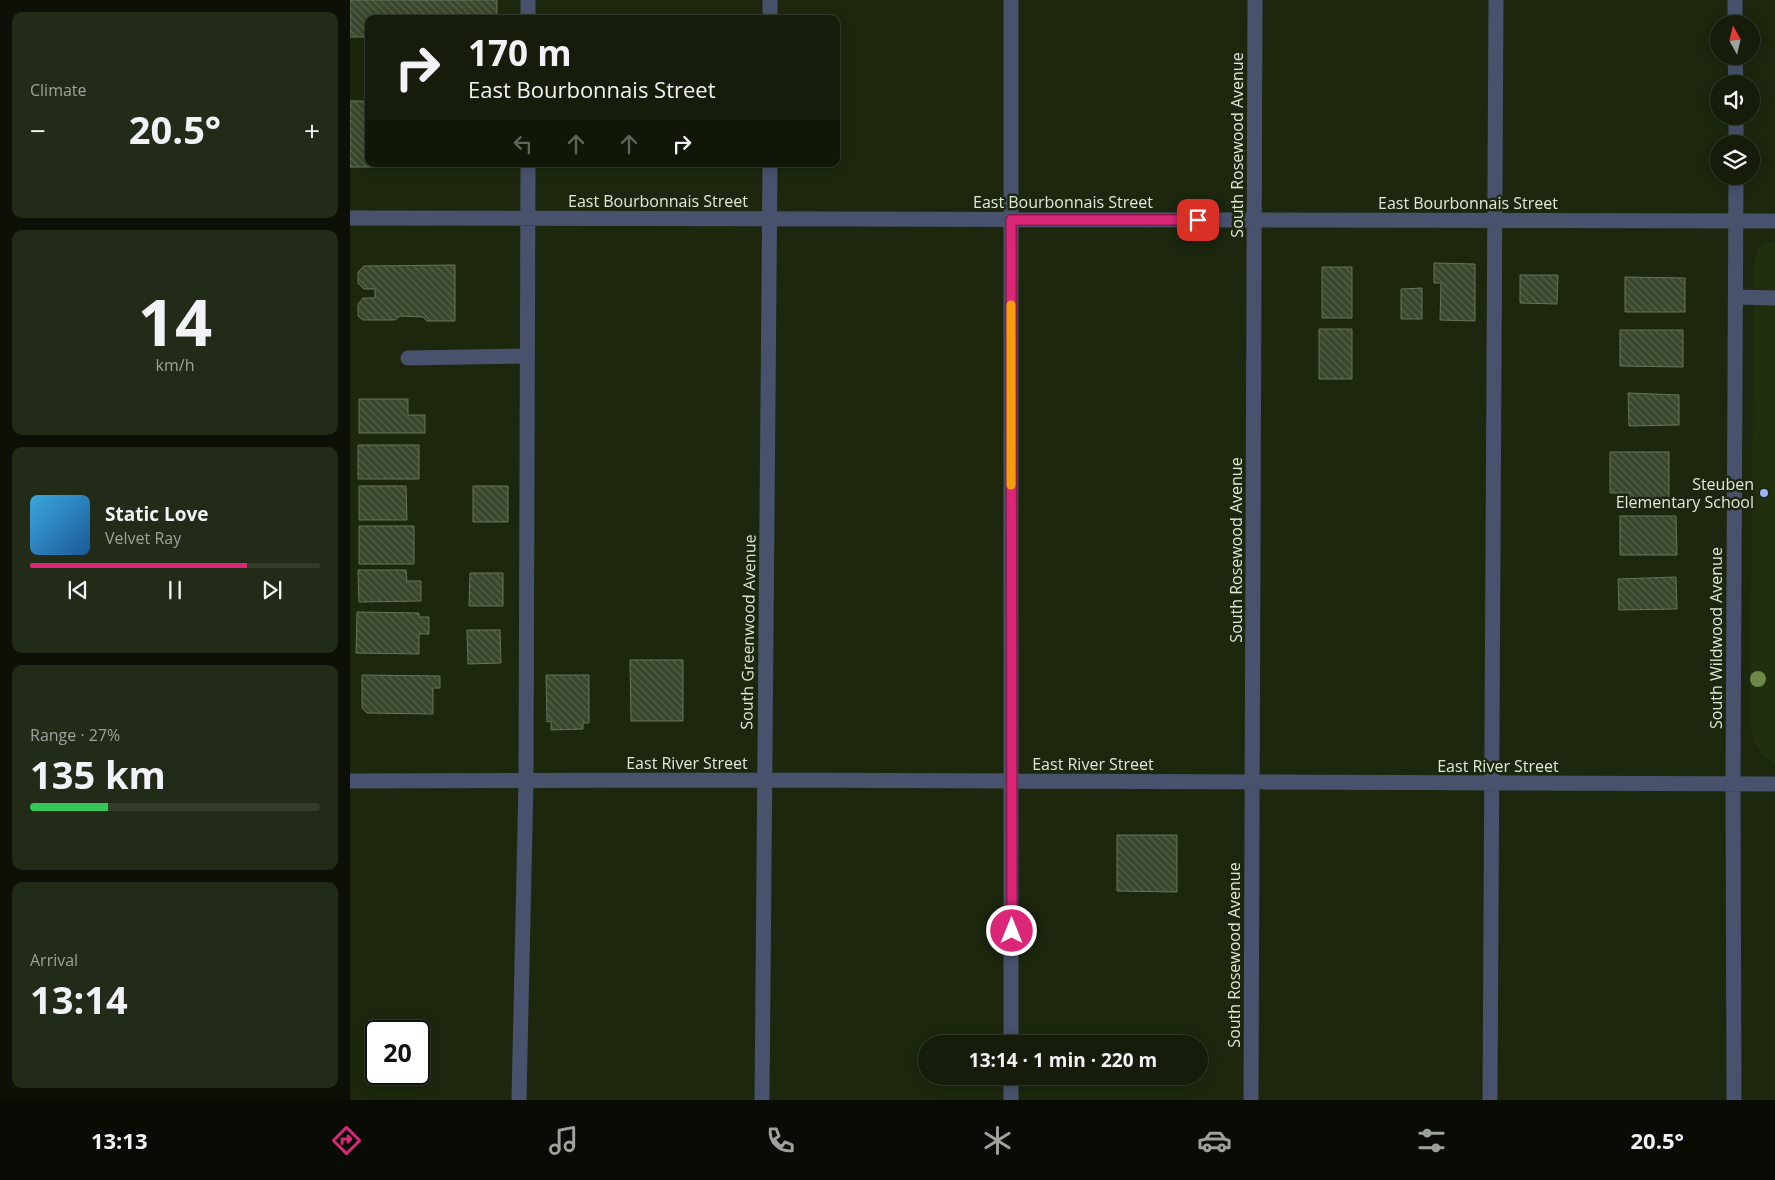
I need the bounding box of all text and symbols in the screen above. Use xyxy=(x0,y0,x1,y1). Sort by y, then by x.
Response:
north arrow xyxy=(1710,15,1760,65)
map controls xyxy=(1710,15,1760,185)
text: 170 m xyxy=(468,29,572,76)
icon: right xyxy=(385,35,450,100)
street label: South Rosewood Avenue xyxy=(1226,52,1248,238)
text: East Bourbonnais Street xyxy=(468,74,716,104)
button: sound xyxy=(1710,75,1760,125)
text: Climate xyxy=(30,79,87,101)
text: 20.5° xyxy=(129,103,221,155)
text: − xyxy=(30,111,46,149)
text: + xyxy=(304,111,320,149)
icon: left xyxy=(509,130,537,158)
icon: ahead xyxy=(562,130,590,158)
icon: ahead xyxy=(615,130,643,158)
icon: right xyxy=(668,130,696,158)
button: layers xyxy=(1710,135,1760,185)
street label: East Bourbonnais Street xyxy=(568,190,748,212)
street label: East Bourbonnais Street xyxy=(973,191,1153,213)
street label: East Bourbonnais Street xyxy=(1378,192,1558,214)
pin xyxy=(1177,199,1219,241)
icon: arrive xyxy=(1184,206,1212,234)
text: 14 xyxy=(138,277,212,365)
text: km/h xyxy=(156,354,194,376)
street label: South Rosewood Avenue xyxy=(1225,457,1247,643)
place label: Steuben Elementary School xyxy=(1616,473,1754,513)
marker: Steuben Elementary School xyxy=(1758,487,1770,499)
text: Static Love xyxy=(105,501,208,527)
text: Velvet Ray xyxy=(105,527,181,549)
street label: South Greenwood Avenue xyxy=(735,534,761,730)
street label: South Wildwood Avenue xyxy=(1705,547,1727,729)
icon: previous xyxy=(64,576,92,604)
icon: pause xyxy=(161,576,189,604)
icon: next xyxy=(258,576,286,604)
text: Range · 27% xyxy=(30,724,120,746)
text: 135 km xyxy=(30,748,166,800)
street label: East River Street xyxy=(626,752,748,774)
street label: East River Street xyxy=(1032,753,1154,775)
street label: East River Street xyxy=(1437,755,1559,777)
street label: South Rosewood Avenue xyxy=(1223,862,1245,1048)
position arrow xyxy=(985,904,1037,956)
text: Arrival xyxy=(30,949,78,971)
text: 13:14 xyxy=(30,973,128,1025)
speed limit sign: 20 xyxy=(365,1020,430,1085)
text: 13:14 · 1 min · 220 m xyxy=(969,1047,1157,1073)
icon: directions xyxy=(329,1123,364,1158)
icon: music xyxy=(546,1123,581,1158)
icon: phone xyxy=(763,1123,798,1158)
icon: climate xyxy=(980,1123,1015,1158)
icon: car xyxy=(1197,1123,1232,1158)
icon: filters xyxy=(1414,1123,1449,1158)
text: 13:13 xyxy=(91,1125,148,1155)
text: 20.5° xyxy=(1631,1125,1684,1155)

